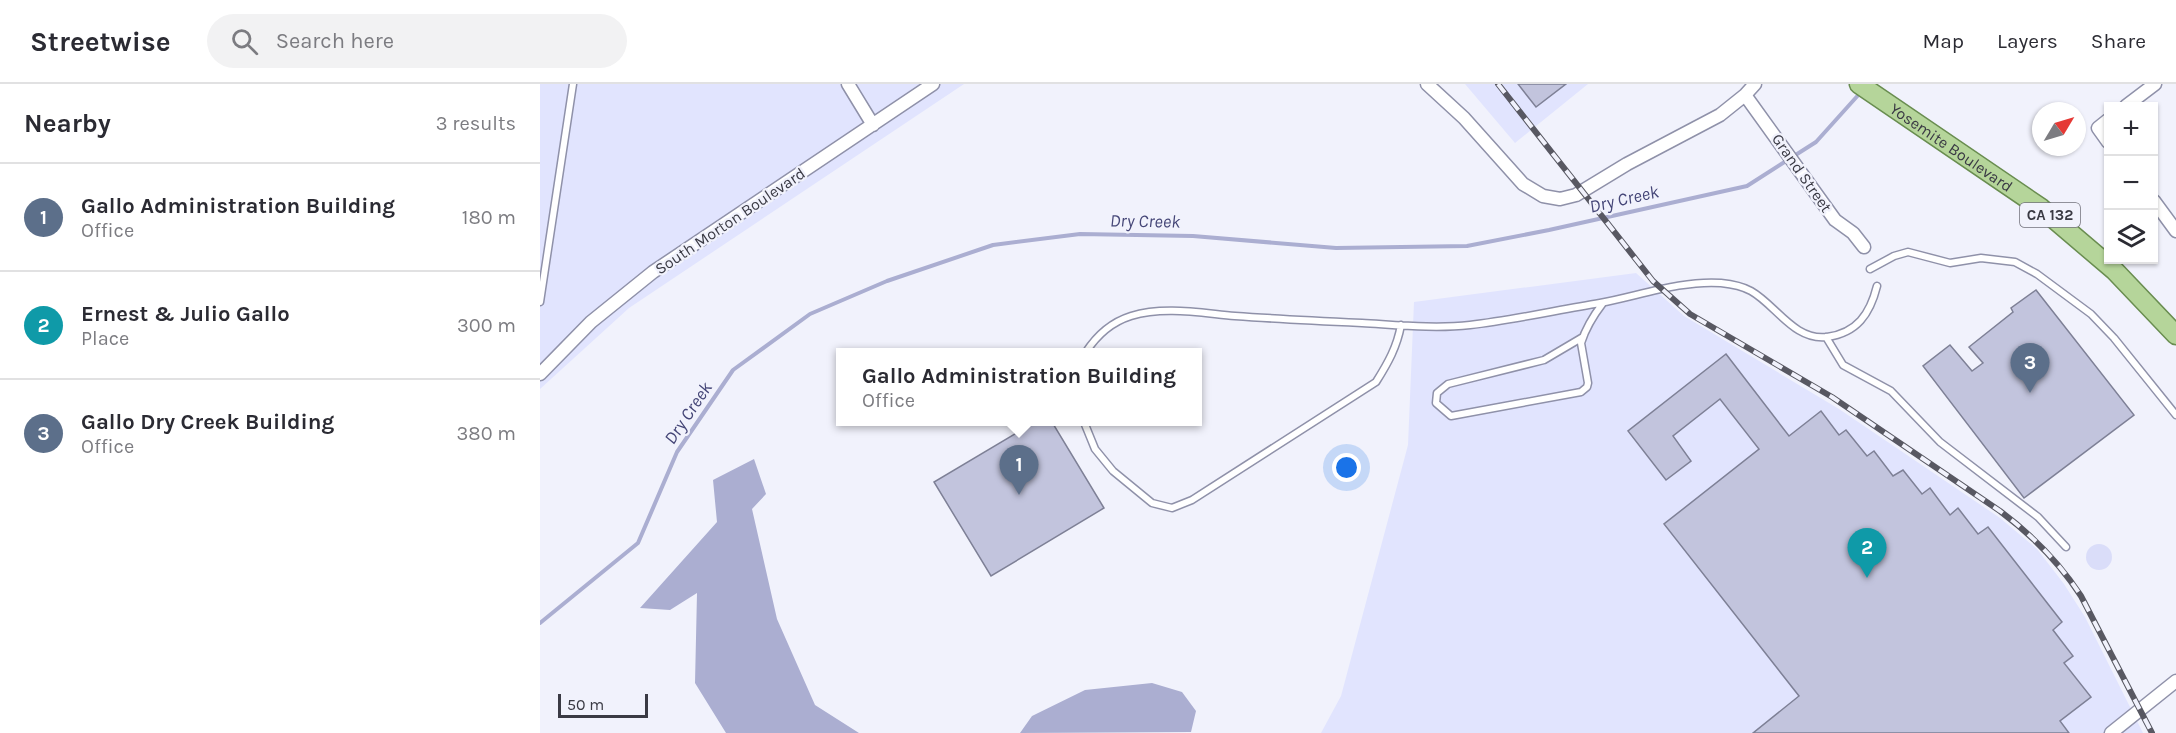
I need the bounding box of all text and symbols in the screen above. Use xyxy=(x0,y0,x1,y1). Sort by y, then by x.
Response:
search box xyxy=(207,14,627,68)
text: Streetwise xyxy=(30,25,171,58)
icon: search xyxy=(228,25,261,58)
text: Search here xyxy=(276,28,394,54)
text: Map xyxy=(1922,29,1964,53)
text: Layers xyxy=(1997,29,2058,53)
text: Share xyxy=(2091,29,2146,53)
street label: Yosemite Boulevard xyxy=(1887,99,2016,196)
north arrow xyxy=(2032,102,2086,156)
map controls xyxy=(2104,102,2158,264)
button: + xyxy=(2104,102,2158,156)
text: Nearby xyxy=(24,108,111,139)
text: 3 results xyxy=(436,112,516,135)
street label: Grand Street xyxy=(1768,130,1836,216)
button: − xyxy=(2104,156,2158,210)
street label: South Morton Boulevard xyxy=(651,164,809,278)
water label: Dry Creek xyxy=(1587,180,1662,218)
text: Gallo Administration Building xyxy=(81,193,395,219)
road number: CA 132 xyxy=(2020,203,2080,227)
text: 1 xyxy=(40,206,47,229)
text: 180 m xyxy=(462,206,516,229)
water label: Dry Creek xyxy=(1110,209,1181,233)
button: layers xyxy=(2104,210,2158,264)
text: Office xyxy=(81,219,134,242)
text: Ernest & Julio Gallo xyxy=(81,301,290,327)
text: 2 xyxy=(37,314,50,337)
text: 300 m xyxy=(457,314,516,337)
text: Place xyxy=(81,327,129,350)
pin: 3 xyxy=(2010,344,2050,393)
popup xyxy=(836,348,1202,426)
text: Gallo Administration Building xyxy=(862,363,1176,389)
water label: Dry Creek xyxy=(659,377,717,448)
text: Office xyxy=(862,389,915,412)
text: Gallo Dry Creek Building xyxy=(81,409,334,435)
text: 3 xyxy=(37,422,50,445)
text: 380 m xyxy=(457,422,516,445)
text: Office xyxy=(81,435,134,458)
pin: 1 xyxy=(1000,446,1038,495)
your location xyxy=(1332,453,1361,482)
pin: 2 xyxy=(1848,528,1886,578)
scale bar xyxy=(558,691,648,718)
text: 50 m xyxy=(567,695,604,714)

